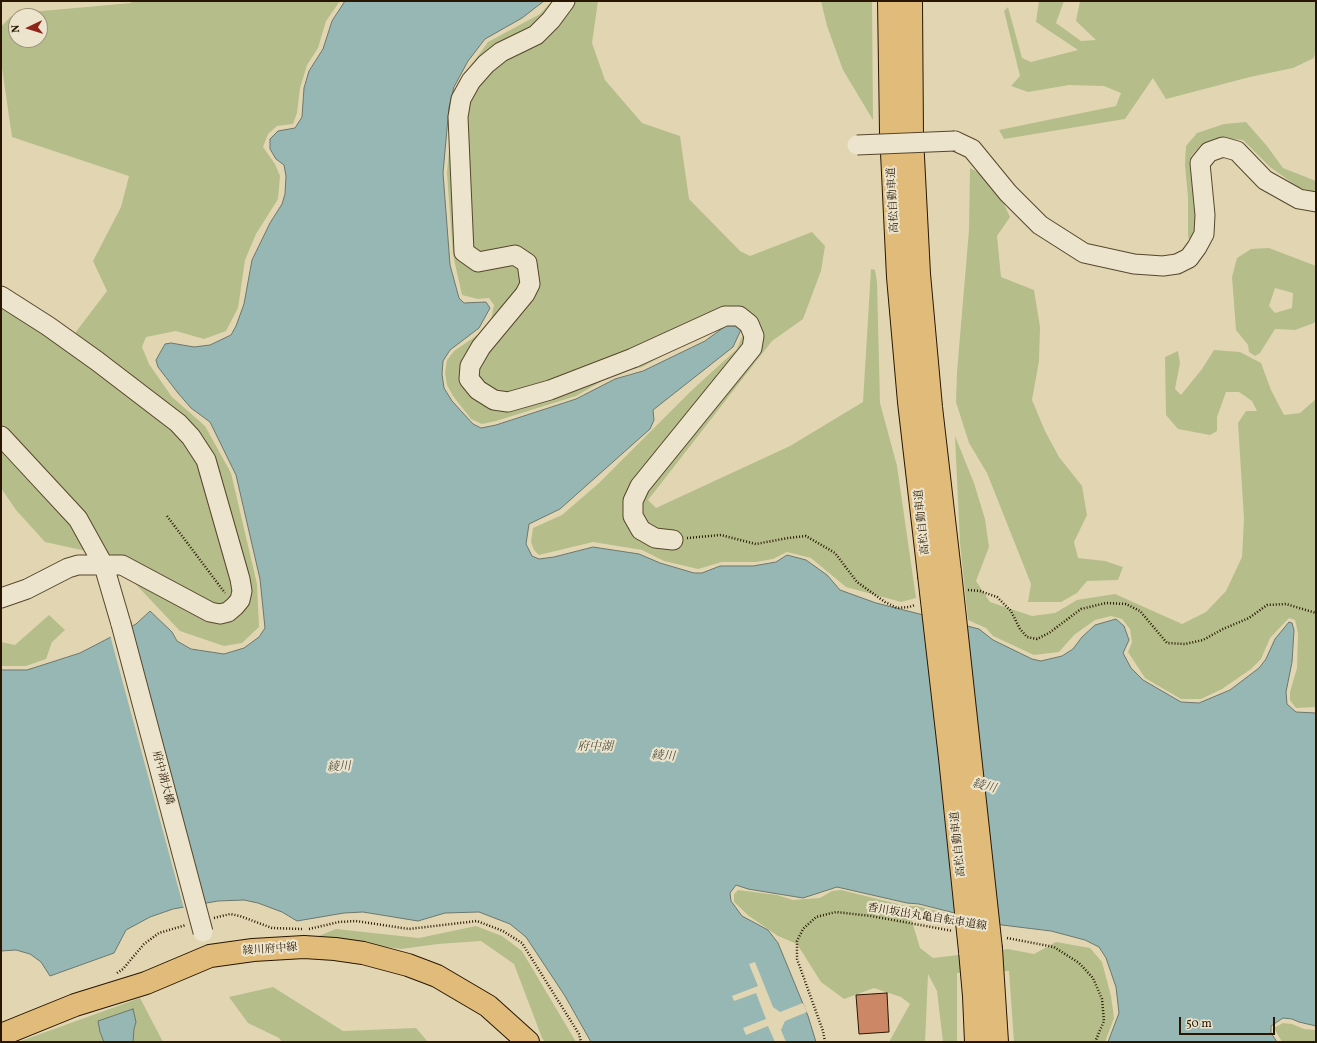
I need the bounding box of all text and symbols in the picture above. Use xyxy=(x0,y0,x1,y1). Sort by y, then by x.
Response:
north arrow xyxy=(8,8,48,48)
text: N xyxy=(9,24,24,33)
street label: 高松自動車道 xyxy=(886,167,902,233)
street label: 高松自動車道 xyxy=(913,488,933,556)
water label: 府中湖 xyxy=(577,741,613,755)
water label: 綾川 xyxy=(651,749,675,765)
street label: 府中湖大橋 xyxy=(149,750,175,806)
water label: 綾川 xyxy=(327,760,351,776)
water label: 綾川 xyxy=(971,777,997,797)
street label: 高松自動車道 xyxy=(949,810,969,878)
street label: 香川坂出丸亀自転車道線 xyxy=(866,902,988,934)
street label: 綾川府中線 xyxy=(242,941,298,959)
scale bar xyxy=(1181,1009,1277,1035)
text: 50 m xyxy=(1186,1016,1212,1032)

